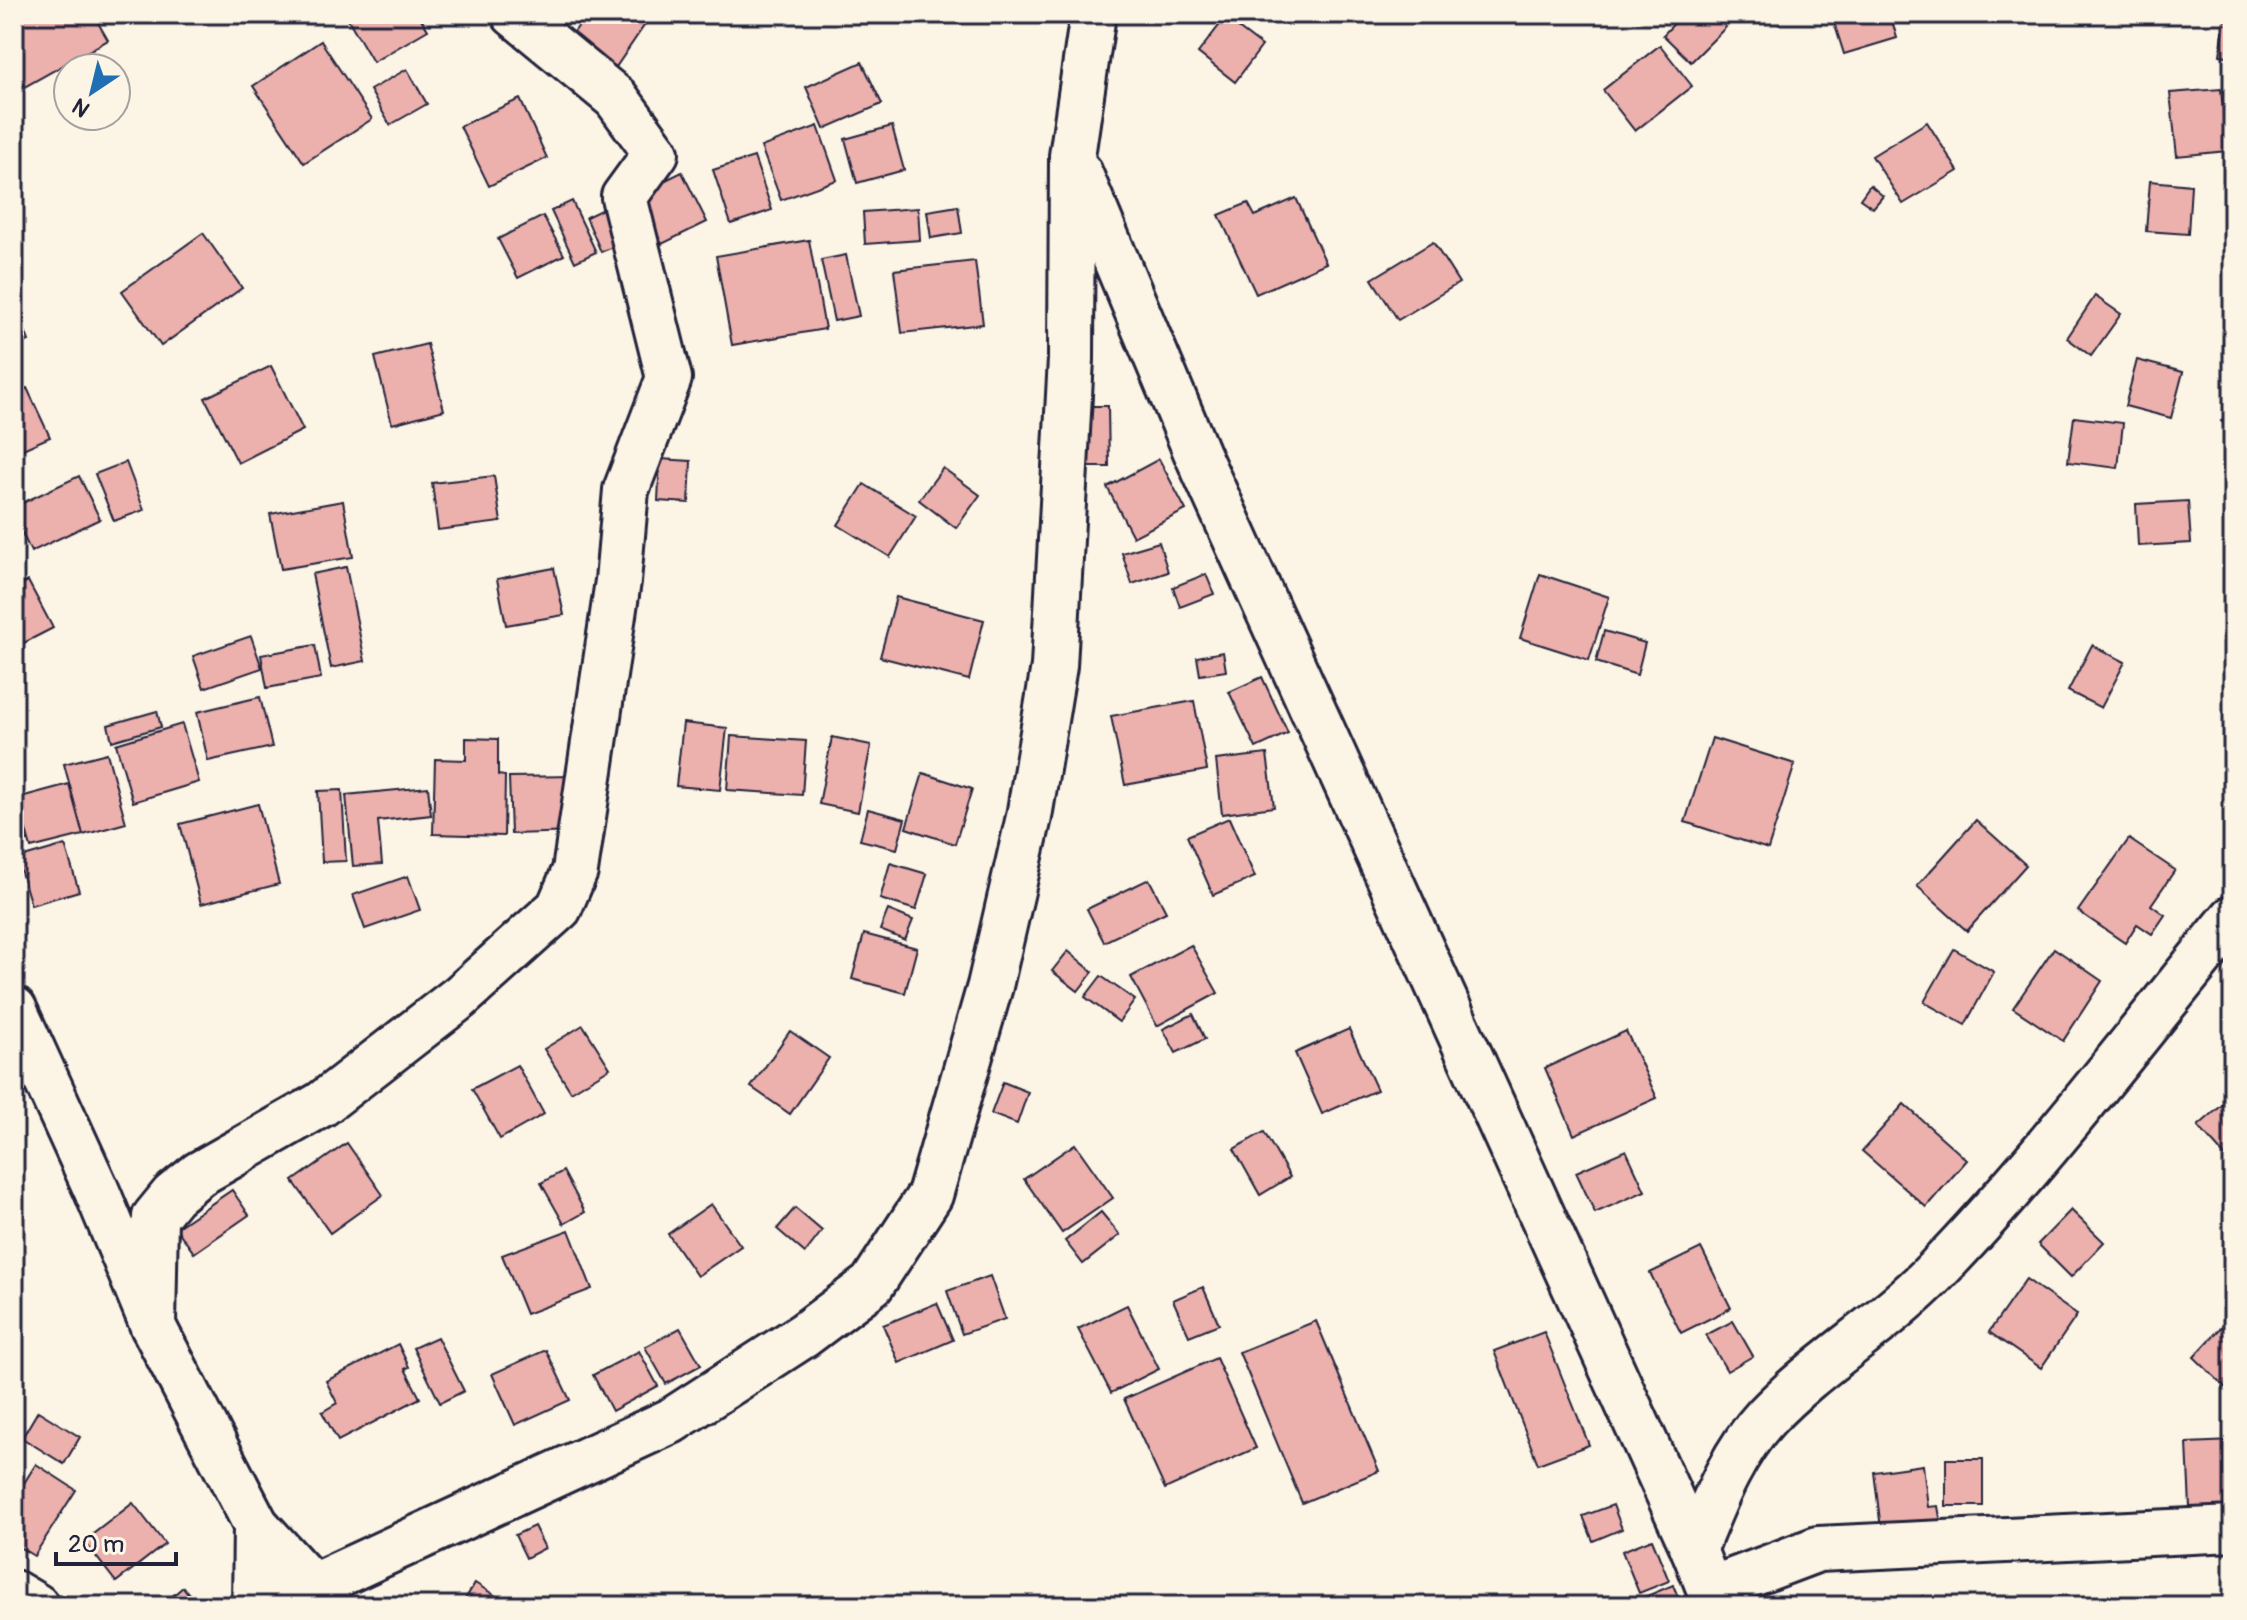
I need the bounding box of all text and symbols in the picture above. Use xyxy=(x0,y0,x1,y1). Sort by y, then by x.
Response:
north arrow xyxy=(52,52,132,132)
text: N xyxy=(67,92,95,123)
scale bar xyxy=(56,1516,176,1566)
text: 20 m xyxy=(68,1530,124,1559)

